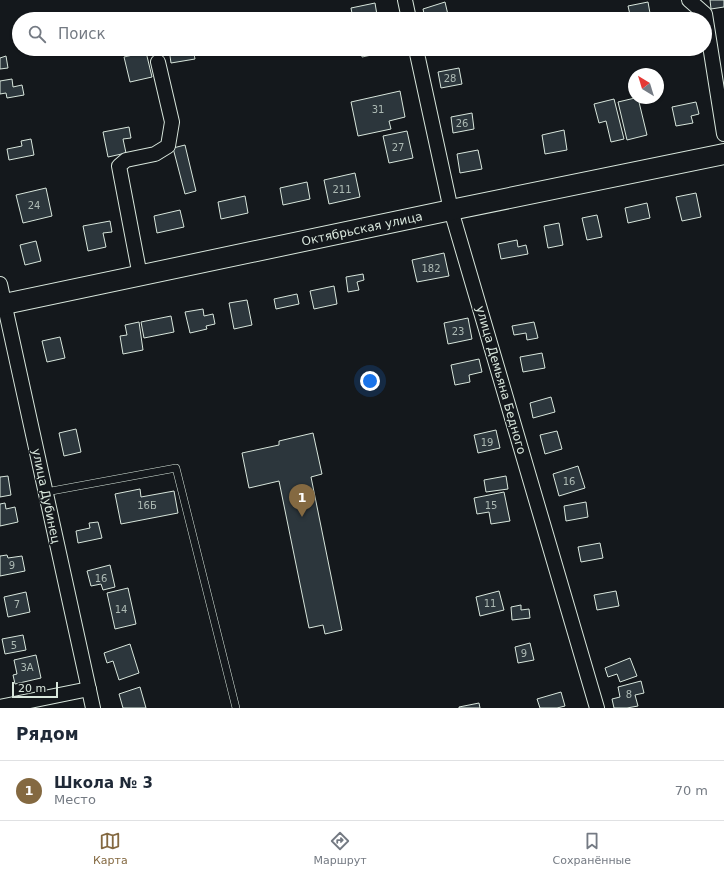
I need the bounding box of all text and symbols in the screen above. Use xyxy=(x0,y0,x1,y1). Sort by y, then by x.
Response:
search box xyxy=(12,12,712,56)
icon: search xyxy=(26,23,48,45)
text: Поиск xyxy=(58,25,106,43)
north arrow xyxy=(628,68,664,104)
house number: 28 xyxy=(444,73,456,84)
house number: 31 xyxy=(372,104,384,115)
house number: 26 xyxy=(456,118,468,129)
house number: 27 xyxy=(392,142,404,153)
house number: 211 xyxy=(332,184,352,195)
house number: 24 xyxy=(28,200,40,211)
street label: Октябрьская улица xyxy=(300,209,424,249)
house number: 182 xyxy=(421,263,441,274)
street label: улица Демьяна Бедного xyxy=(473,304,529,456)
house number: 23 xyxy=(452,326,464,337)
your location xyxy=(360,371,380,391)
house number: 19 xyxy=(481,437,493,448)
street label: улица Дубинец xyxy=(29,447,63,545)
house number: 16 xyxy=(563,476,575,487)
pin: 1 xyxy=(289,484,315,517)
house number: 16Б xyxy=(137,500,157,511)
house number: 15 xyxy=(485,500,497,511)
house number: 9 xyxy=(9,560,15,571)
house number: 16 xyxy=(95,573,107,584)
house number: 11 xyxy=(484,598,496,609)
house number: 7 xyxy=(14,599,20,610)
house number: 14 xyxy=(115,604,127,615)
house number: 5 xyxy=(11,640,17,651)
house number: 9 xyxy=(521,648,527,659)
house number: 3А xyxy=(20,662,34,673)
scale bar xyxy=(12,680,58,699)
text: 20 m xyxy=(18,682,46,695)
house number: 8 xyxy=(626,689,632,700)
text: Рядом xyxy=(16,724,79,744)
text: Школа № 3 xyxy=(54,774,153,792)
text: 1 xyxy=(24,783,34,798)
text: 70 m xyxy=(675,783,708,798)
text: Место xyxy=(54,792,96,807)
tab: Карта xyxy=(93,830,128,867)
tab: Маршрут xyxy=(314,830,367,867)
tab: Сохранённые xyxy=(553,830,631,867)

